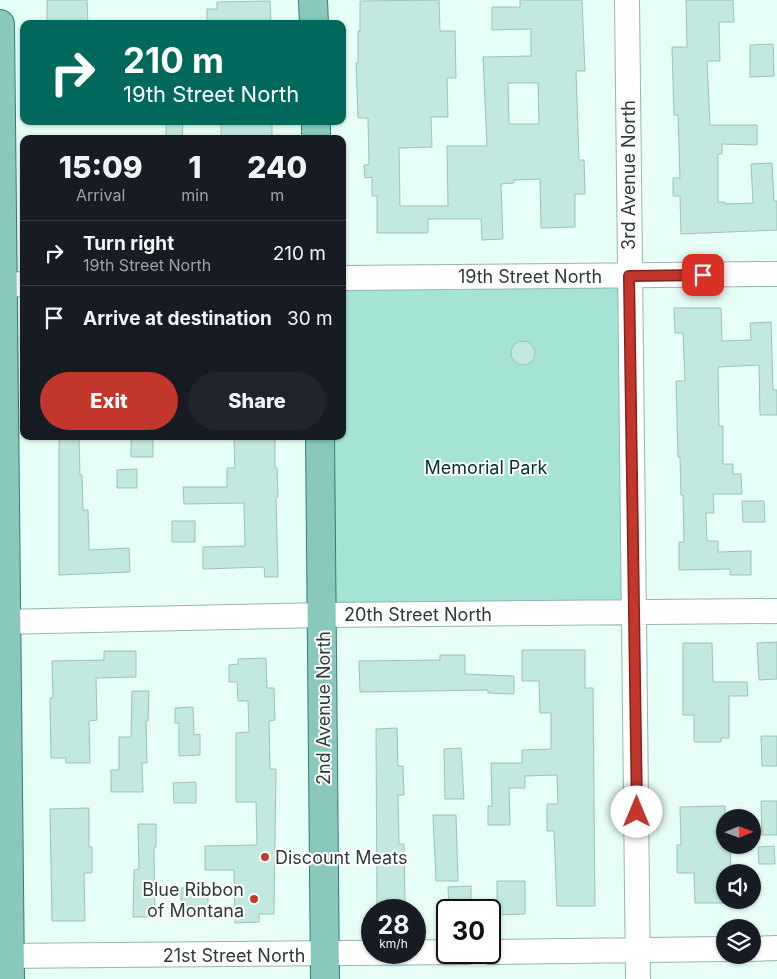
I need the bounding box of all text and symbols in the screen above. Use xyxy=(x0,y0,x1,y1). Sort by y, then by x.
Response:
text: 210 m xyxy=(123,39,224,81)
icon: right xyxy=(40,40,105,105)
text: 19th Street North xyxy=(123,81,299,107)
street label: 3rd Avenue North xyxy=(618,100,639,250)
text: 15:09 xyxy=(59,149,143,185)
text: 1 xyxy=(188,149,202,185)
text: 240 xyxy=(247,149,307,185)
text: Arrival xyxy=(76,185,125,205)
text: min xyxy=(181,185,209,205)
text: m xyxy=(270,185,284,205)
text: Turn right xyxy=(83,232,174,255)
icon: right xyxy=(40,239,68,267)
text: 210 m xyxy=(273,242,326,265)
pin xyxy=(682,254,724,296)
text: 19th Street North xyxy=(83,255,211,275)
icon: arrive xyxy=(689,261,717,289)
street label: 19th Street North xyxy=(458,266,602,287)
icon: arrive xyxy=(40,304,68,332)
text: Arrive at destination xyxy=(83,307,272,330)
text: 30 m xyxy=(287,307,333,330)
button: Exit xyxy=(40,372,178,430)
button: Share xyxy=(188,372,326,430)
park label: Memorial Park xyxy=(425,457,548,478)
street label: 20th Street North xyxy=(344,604,492,625)
street label: 2nd Avenue North xyxy=(313,631,334,785)
position arrow xyxy=(610,785,662,837)
north arrow xyxy=(716,809,761,854)
map controls xyxy=(716,809,761,964)
place label: Discount Meats xyxy=(275,847,407,868)
marker: Discount Meats xyxy=(259,851,271,863)
button: sound xyxy=(716,864,761,909)
place label: Blue Ribbon of Montana xyxy=(142,879,244,921)
marker: Blue Ribbon of Montana xyxy=(248,893,260,905)
speed limit sign: 30 xyxy=(436,899,501,964)
text: 28 xyxy=(377,910,410,940)
button: layers xyxy=(716,919,761,964)
text: km/h xyxy=(379,936,408,951)
street label: 21st Street North xyxy=(163,945,305,966)

